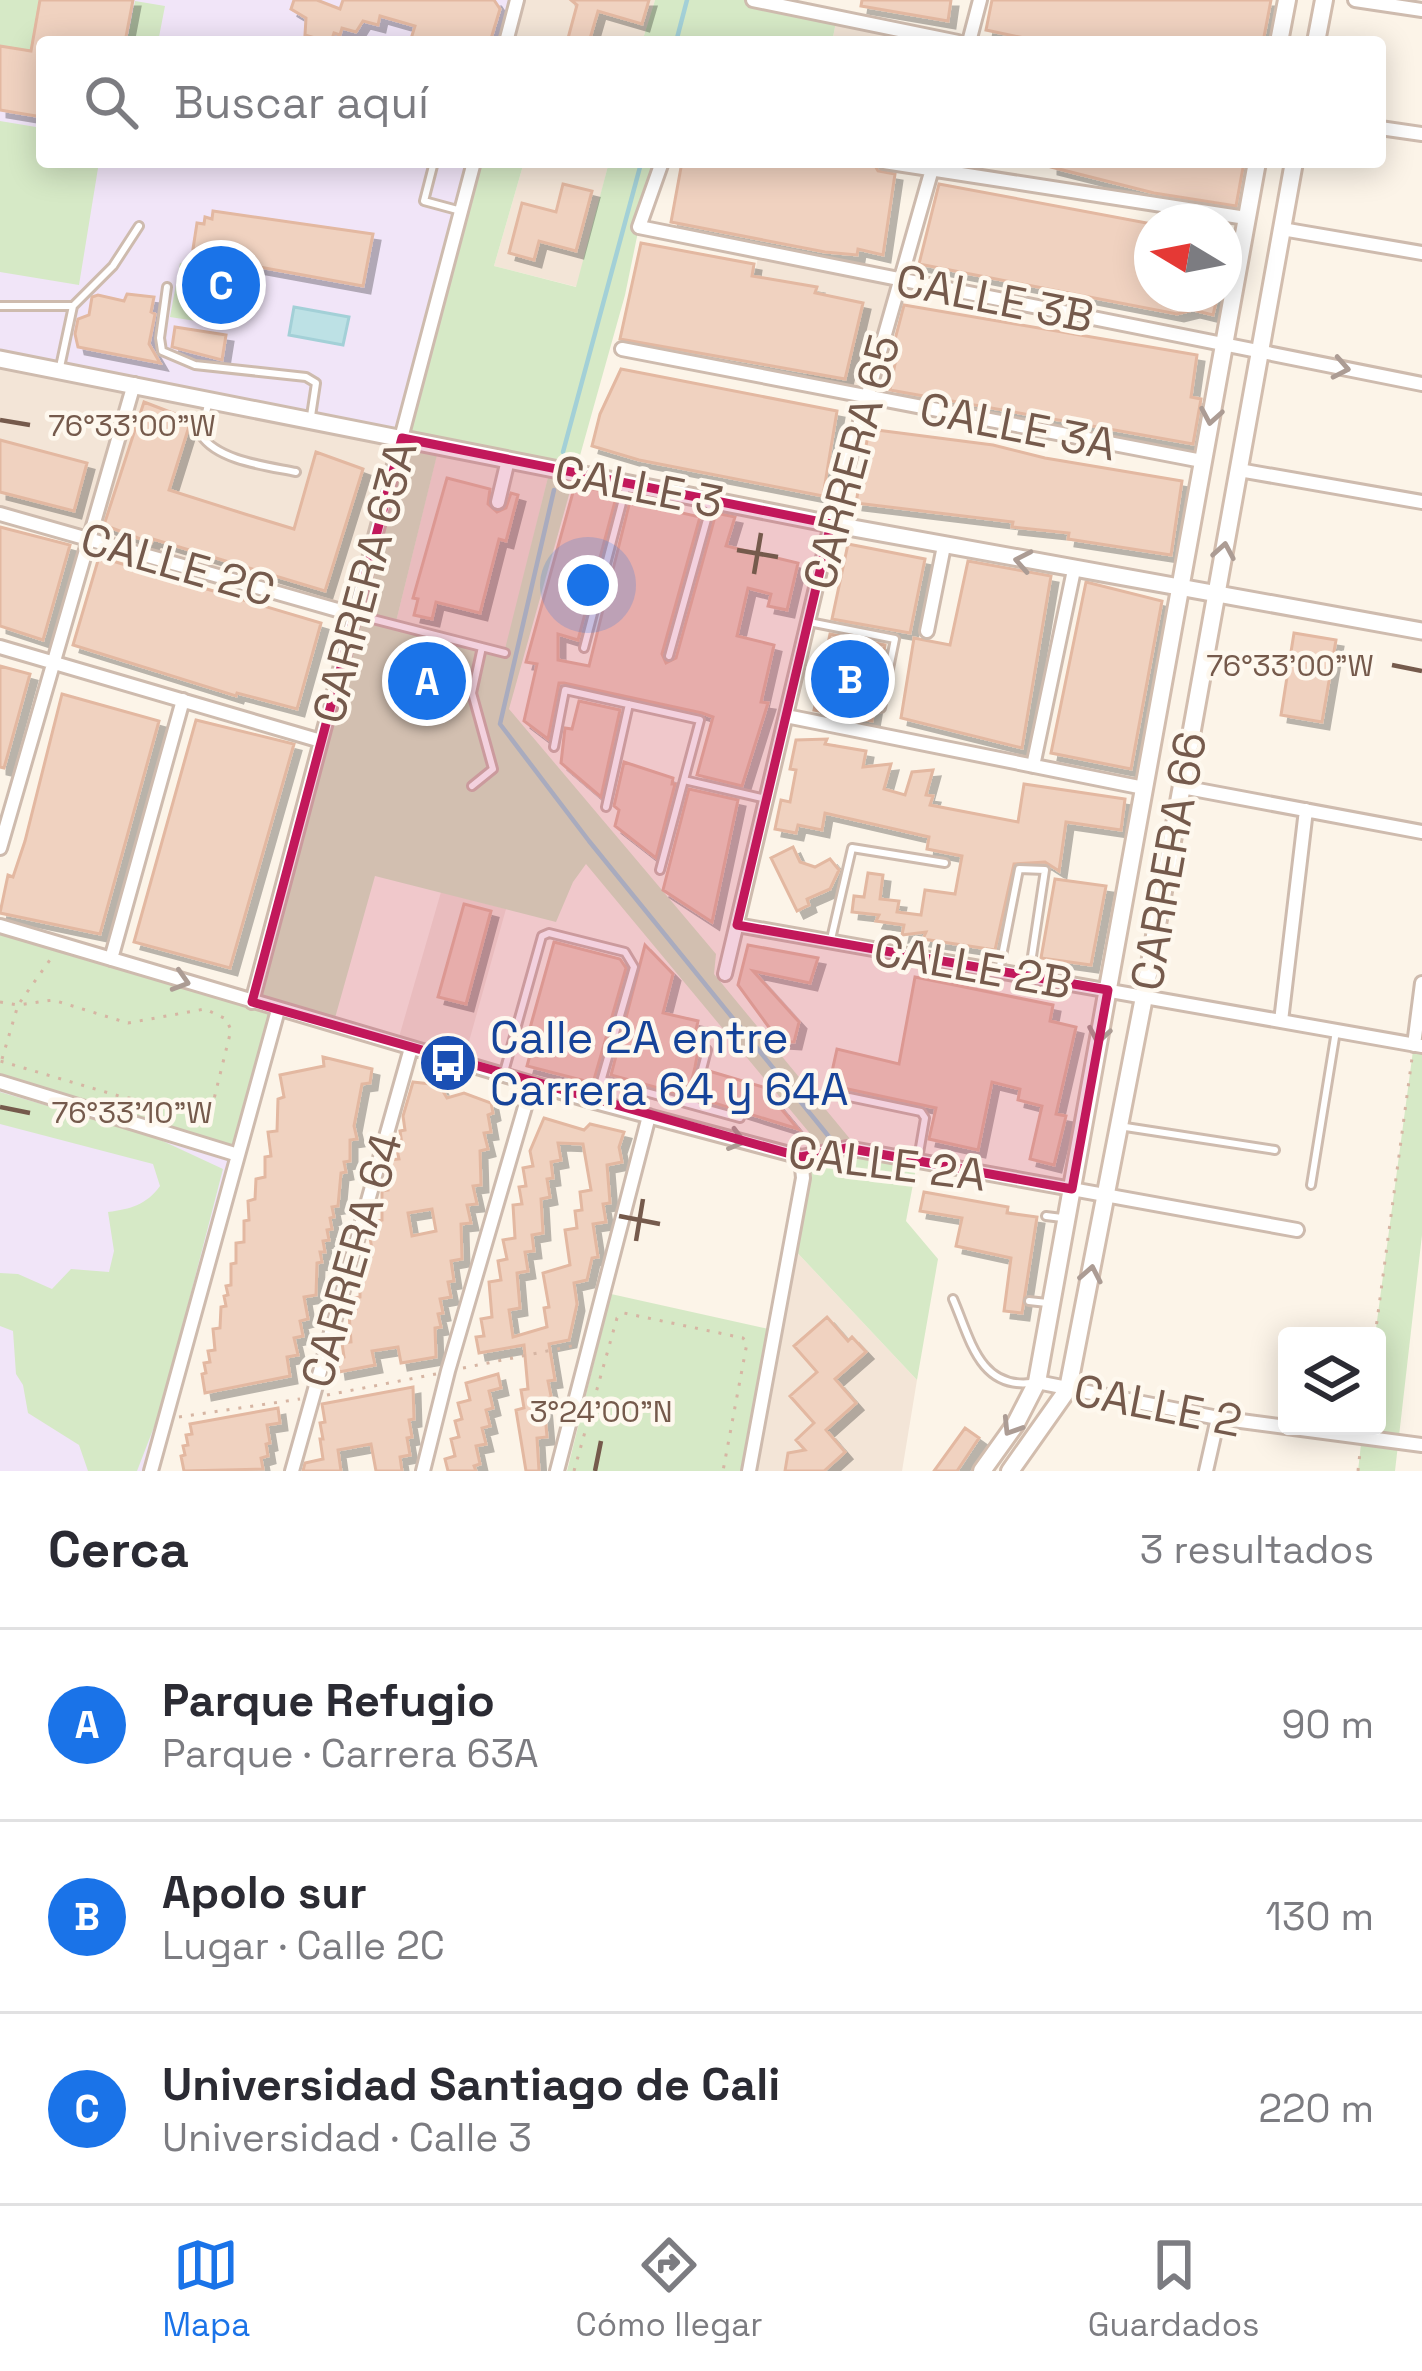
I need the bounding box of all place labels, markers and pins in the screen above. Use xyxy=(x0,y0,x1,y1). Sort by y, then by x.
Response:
pin: C xyxy=(182,240,260,330)
pin: B xyxy=(811,634,889,724)
pin: A xyxy=(388,636,466,726)
place label: Calle 2A entre Carrera 64 y 64A xyxy=(490,1009,849,1118)
bus stop icon: Calle 2A entre Carrera 64 y 64A xyxy=(417,1032,479,1094)

